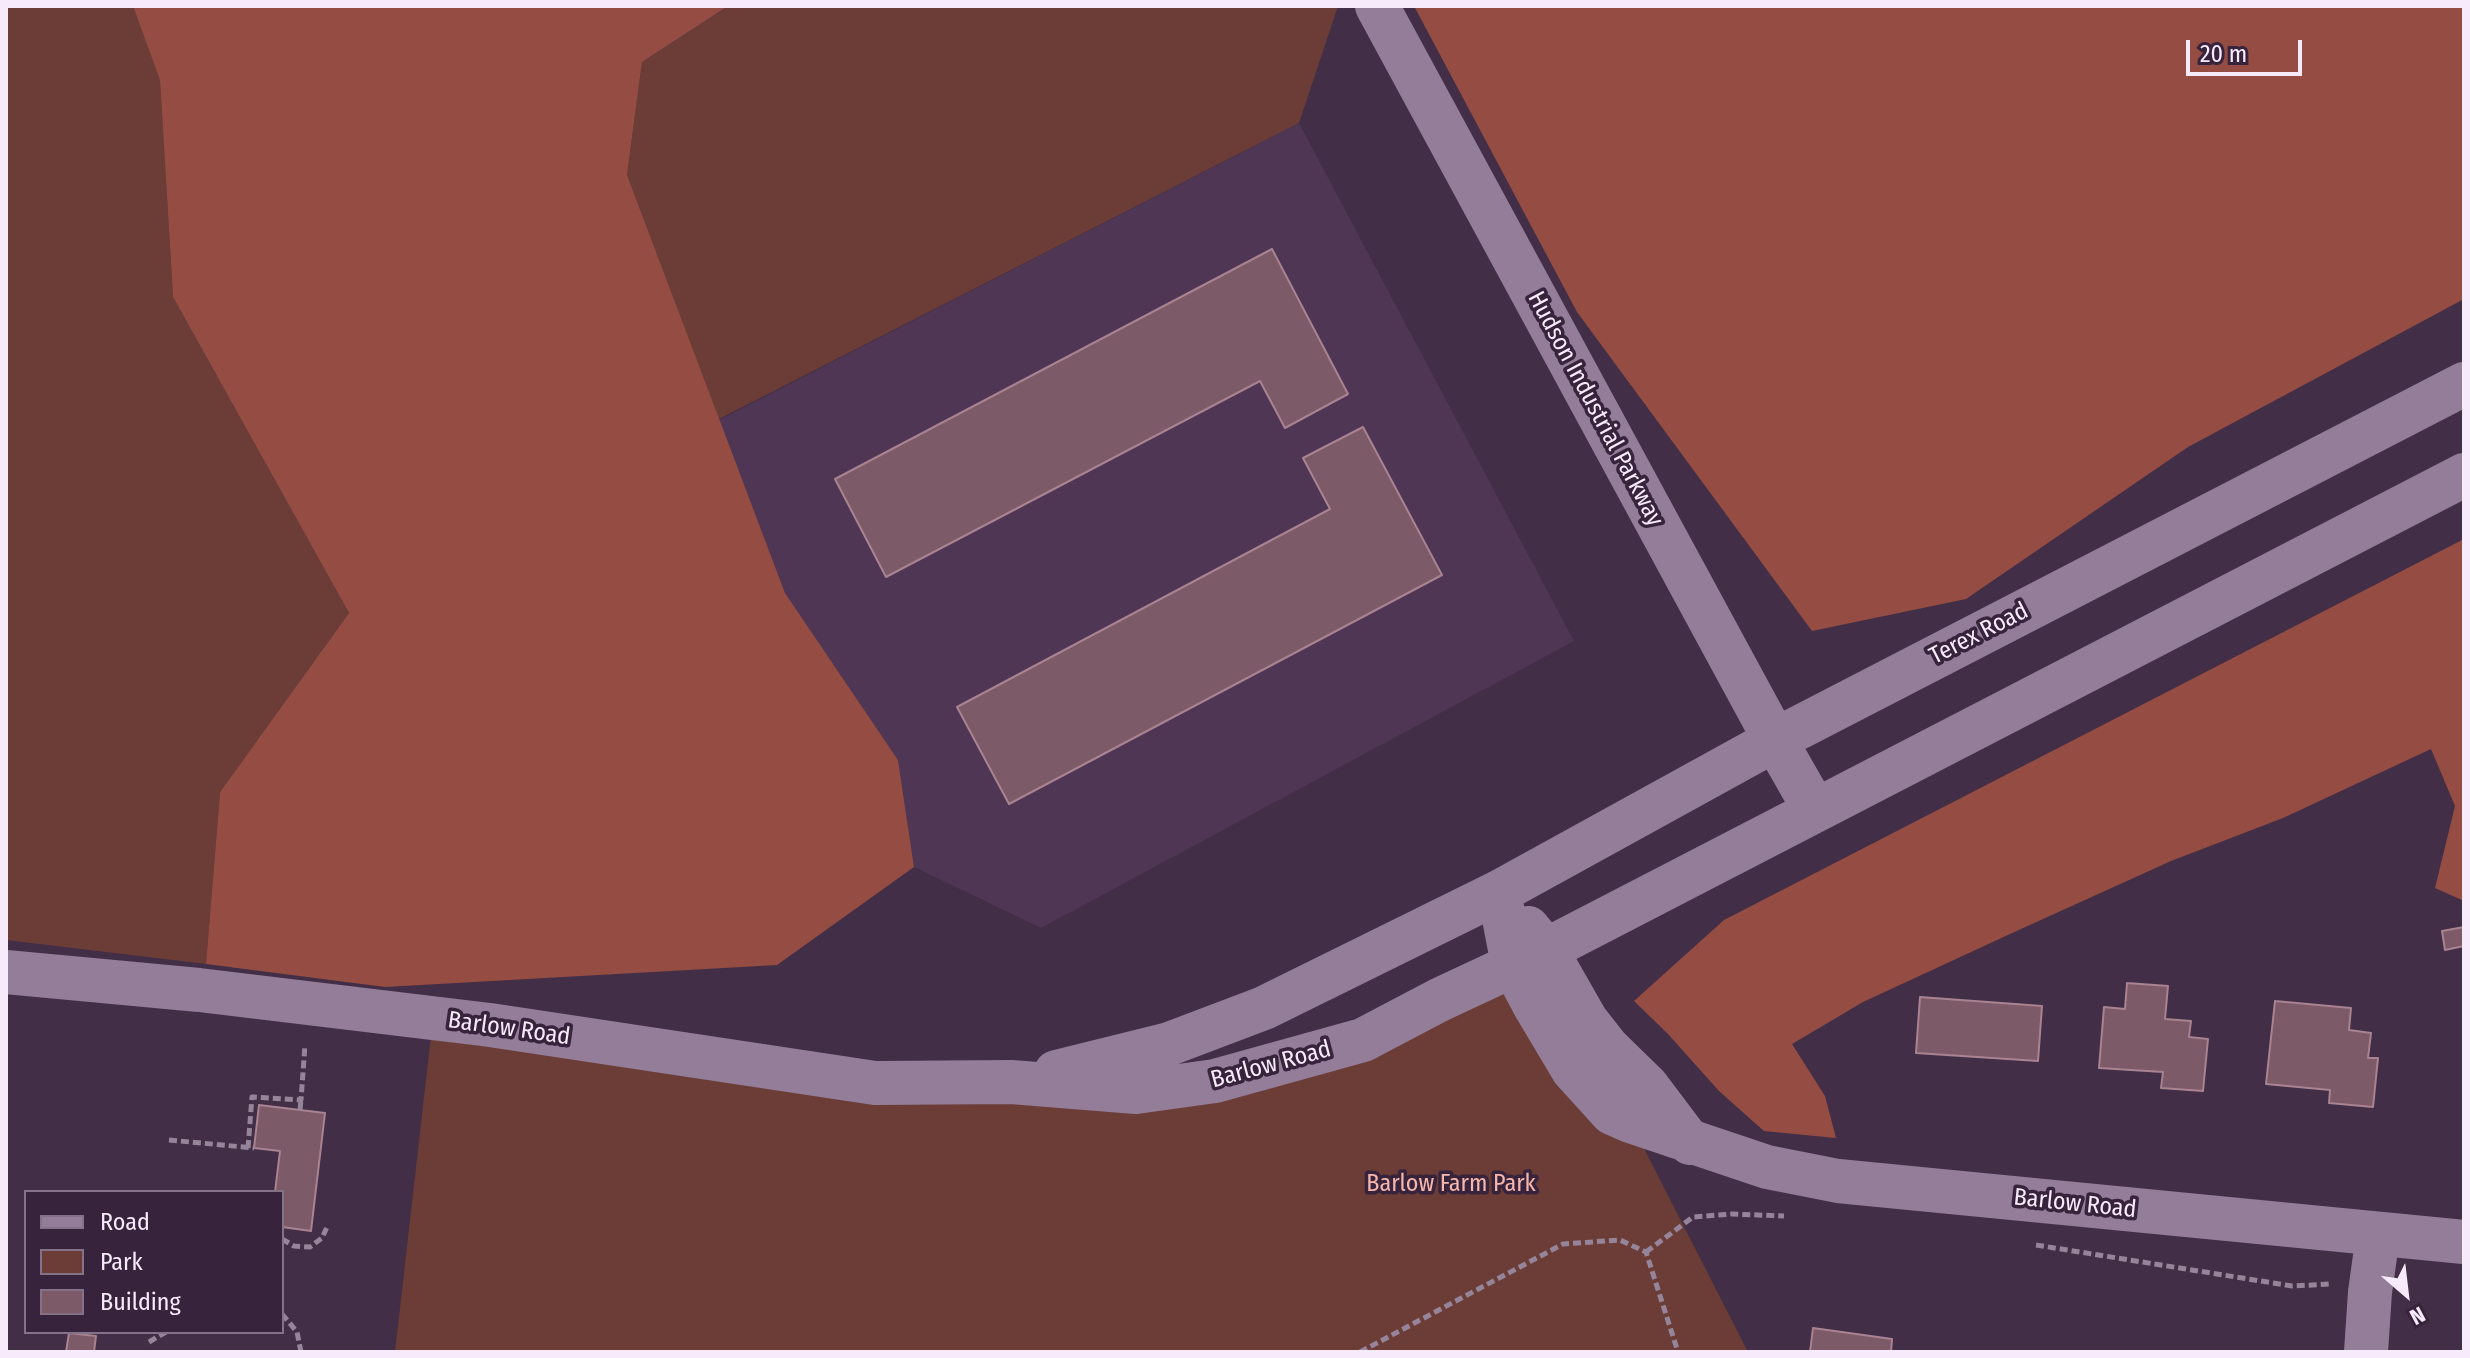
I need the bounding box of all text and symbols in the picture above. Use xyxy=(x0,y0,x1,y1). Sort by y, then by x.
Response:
scale bar xyxy=(2190,24,2306,74)
text: 20 m xyxy=(2200,40,2247,68)
street label: Hudson Industrial Parkway xyxy=(1521,287,1669,531)
street label: Terex Road xyxy=(1925,597,2033,671)
street label: Barlow Road xyxy=(446,1006,572,1052)
street label: Barlow Road xyxy=(1208,1035,1334,1095)
park label: Barlow Farm Park xyxy=(1366,1170,1536,1198)
street label: Barlow Road xyxy=(2012,1183,2138,1225)
legend xyxy=(24,1190,284,1334)
text: Road xyxy=(100,1208,150,1236)
text: Park xyxy=(100,1248,143,1276)
north arrow xyxy=(2366,1254,2446,1334)
text: Building xyxy=(100,1288,181,1316)
text: N xyxy=(2405,1301,2430,1331)

